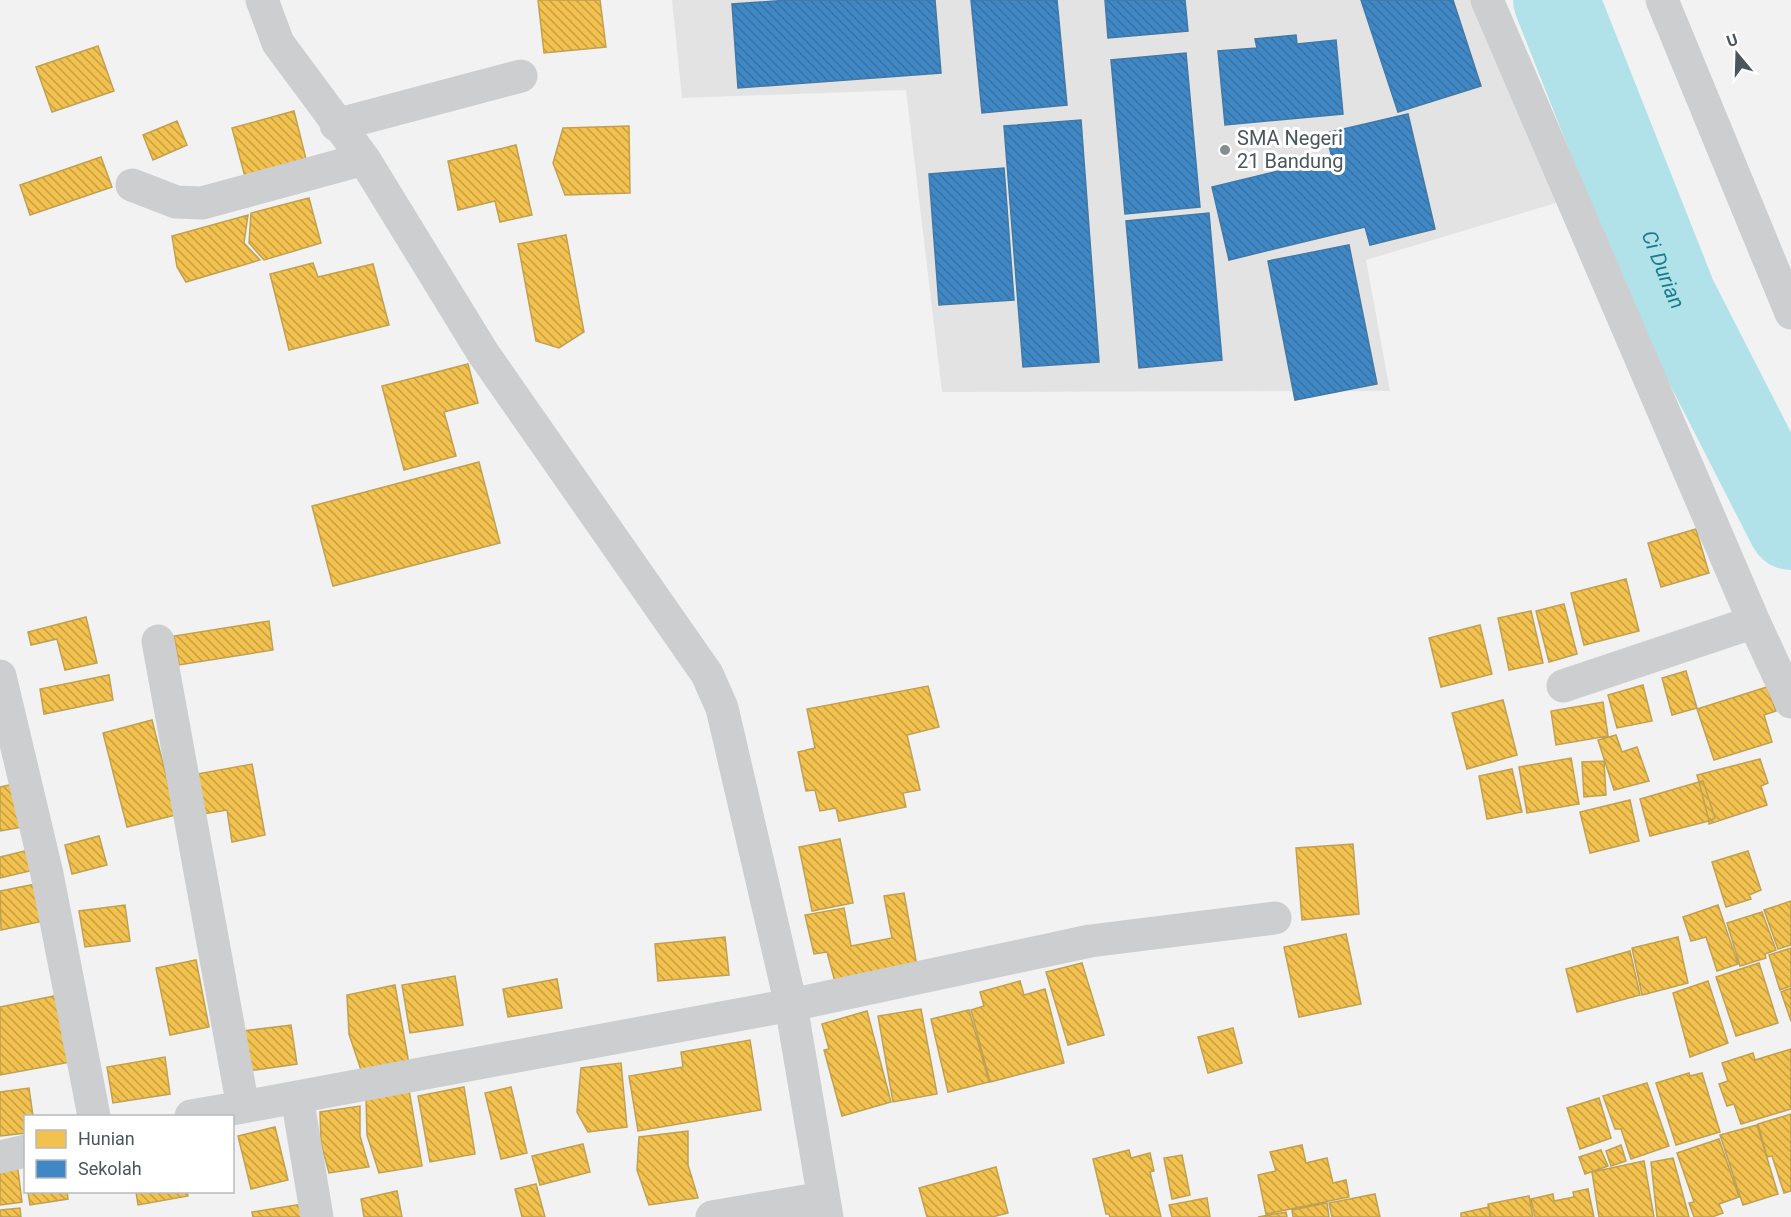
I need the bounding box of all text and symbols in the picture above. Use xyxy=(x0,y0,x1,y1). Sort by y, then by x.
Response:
north arrow xyxy=(1707,24,1767,84)
text: U xyxy=(1724,30,1740,51)
place label: SMA Negeri 21 Bandung xyxy=(1237,126,1343,173)
marker: SMA Negeri 21 Bandung xyxy=(1218,143,1232,157)
water label: Ci Durian xyxy=(1636,227,1690,313)
legend xyxy=(24,1115,234,1193)
text: Hunian xyxy=(78,1128,135,1149)
text: Sekolah xyxy=(78,1158,142,1179)

